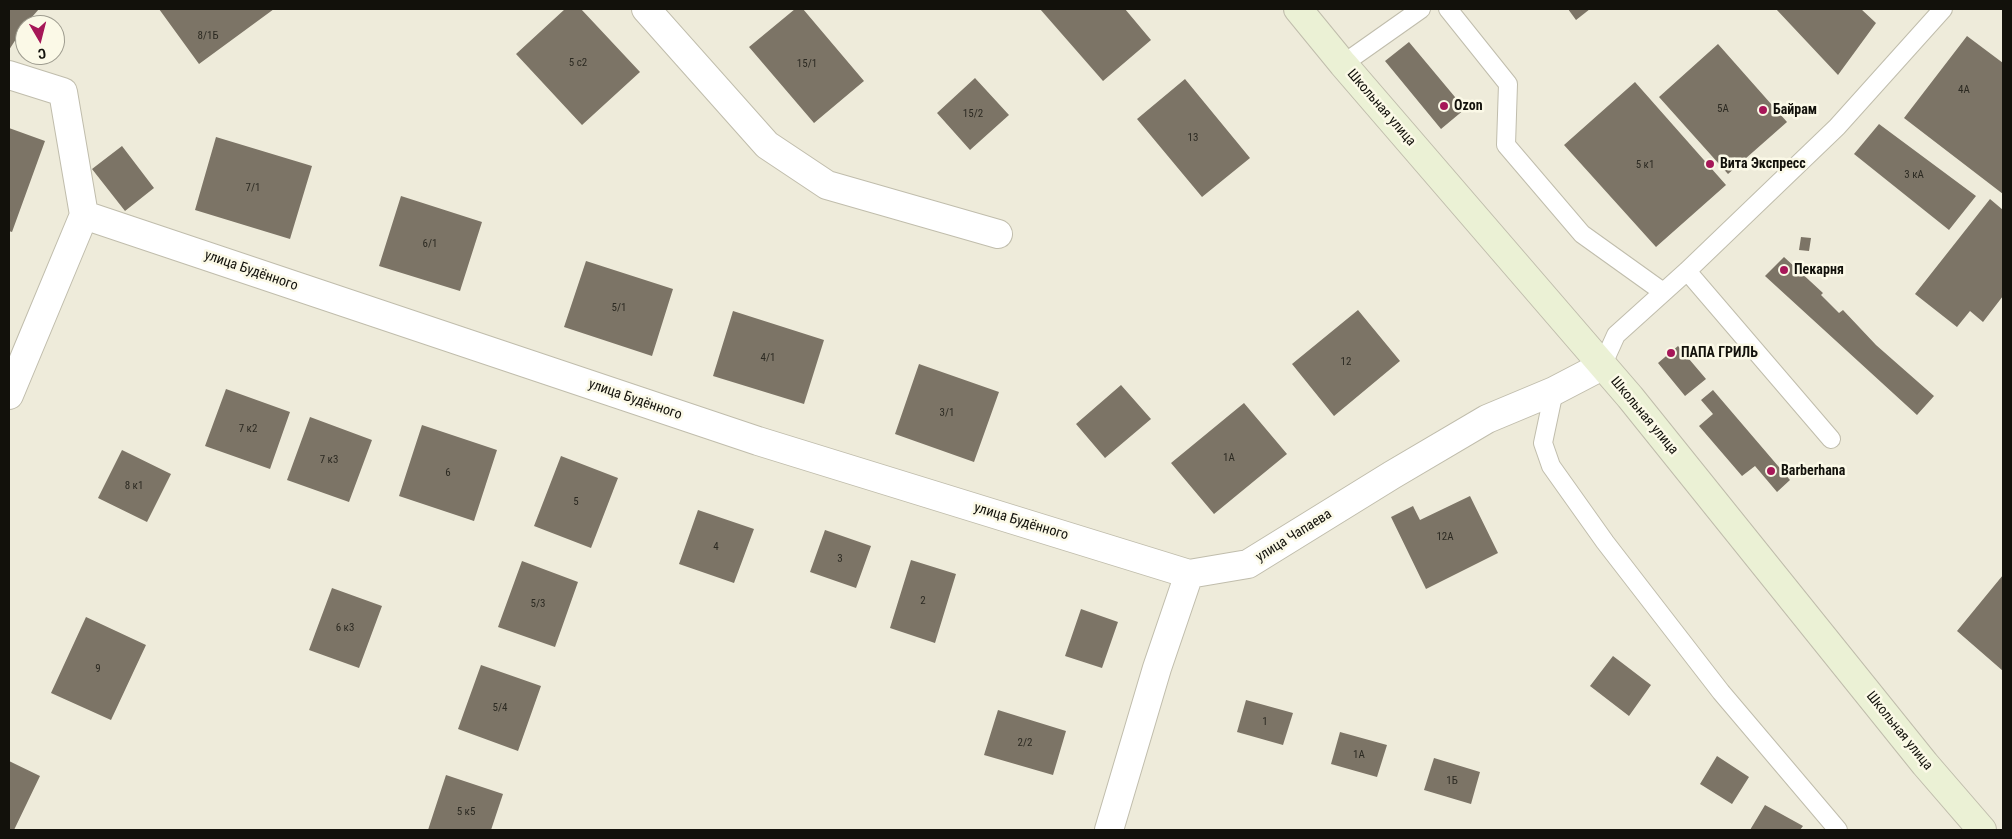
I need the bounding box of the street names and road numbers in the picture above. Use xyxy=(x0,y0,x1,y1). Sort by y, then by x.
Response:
street label: Школьная улица xyxy=(1343,66,1419,150)
street label: улица Будённого xyxy=(202,247,300,295)
street label: Школьная улица xyxy=(1607,374,1681,458)
street label: улица Будённого xyxy=(586,376,684,424)
street label: улица Будённого xyxy=(972,500,1070,544)
street label: улица Чапаева xyxy=(1253,506,1335,566)
street label: Школьная улица xyxy=(1862,688,1936,774)

